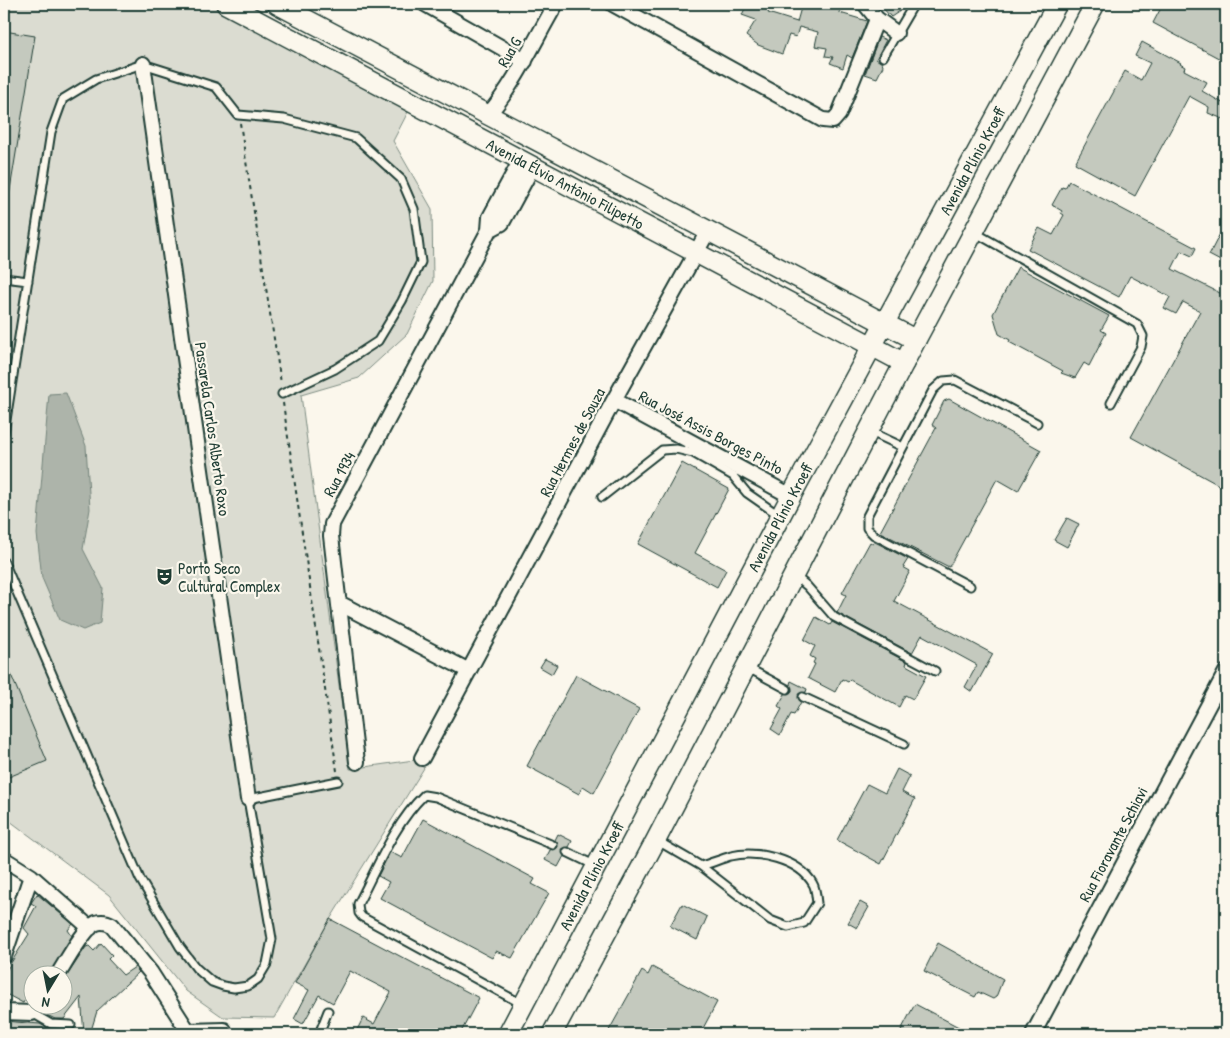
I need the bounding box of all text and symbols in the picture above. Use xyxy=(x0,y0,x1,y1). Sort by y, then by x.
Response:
street label: Rua G xyxy=(492,33,527,71)
street label: Avenida Plínio Kroeff xyxy=(934,102,1011,219)
street label: Avenida Élvio Antônio Filipetto xyxy=(483,133,648,235)
street label: Passarela Carlos Alberto Roxo xyxy=(190,341,236,518)
street label: Rua Hermes de Souza xyxy=(534,384,610,500)
street label: Rua José Assis Borges Pinto xyxy=(635,385,787,480)
street label: Rua 1934 xyxy=(318,447,360,501)
street label: Avenida Plínio Kroeff xyxy=(742,459,818,575)
place label: Porto Seco Cultural Complex xyxy=(178,557,280,597)
theatre icon: Porto Seco Cultural Complex xyxy=(154,567,174,587)
street label: Rua Fioravante Schiavi xyxy=(1073,782,1153,906)
street label: Avenida Plínio Kroeff xyxy=(554,817,629,934)
north arrow xyxy=(22,966,72,1016)
text: N xyxy=(40,993,51,1013)

